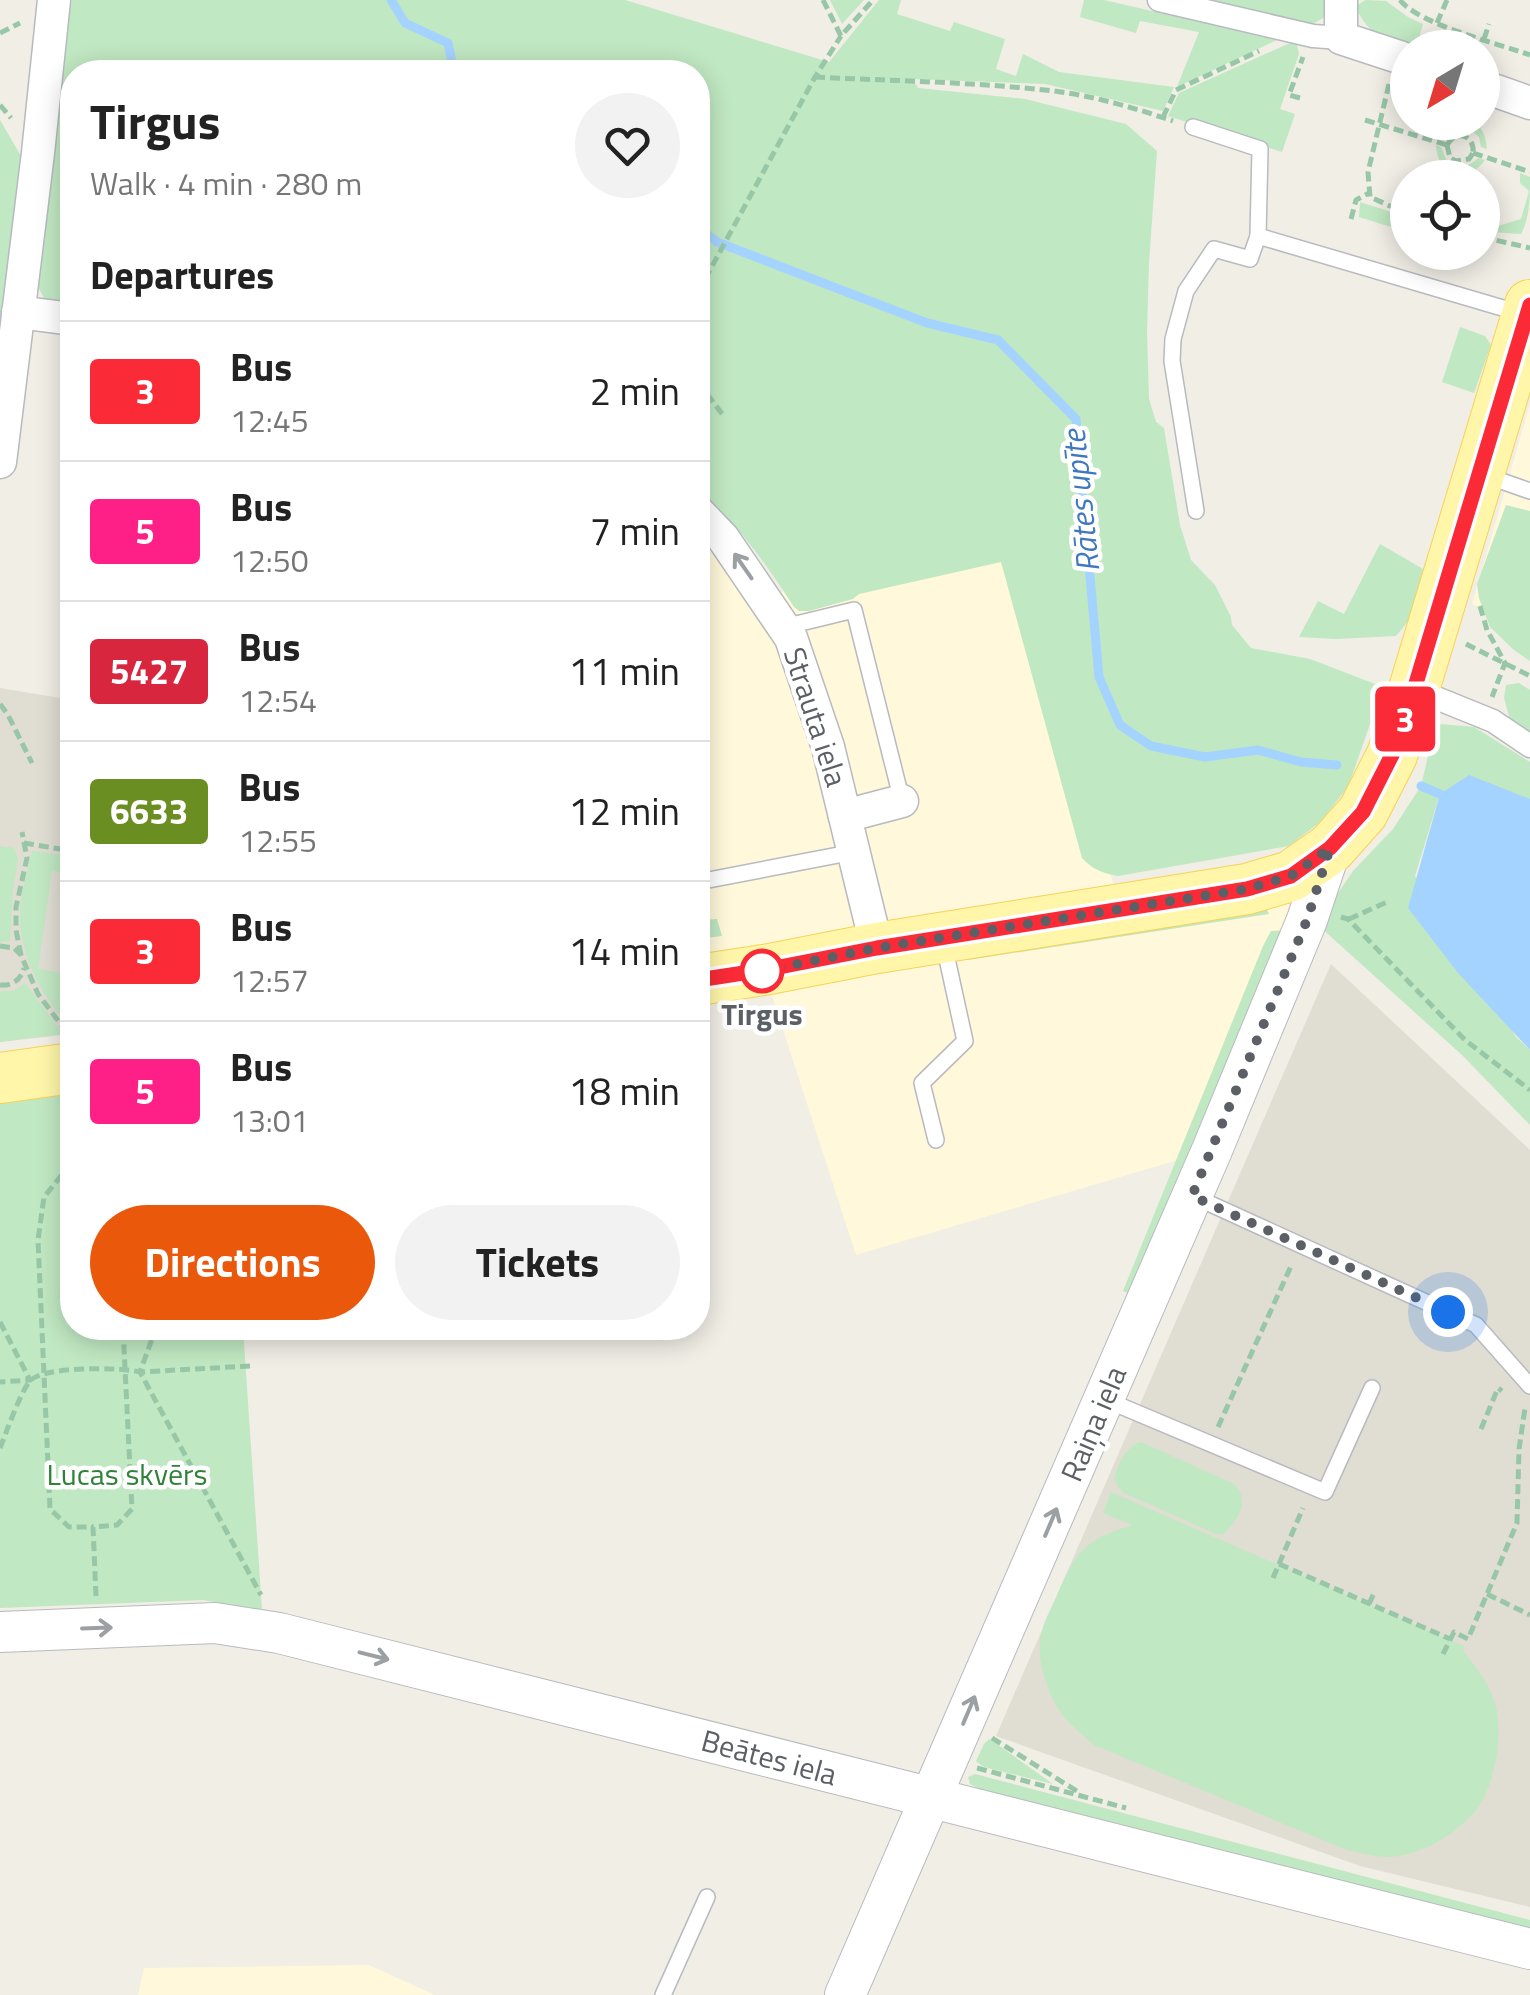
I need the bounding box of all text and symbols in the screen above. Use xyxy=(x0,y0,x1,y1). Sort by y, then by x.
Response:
north arrow xyxy=(1390,30,1500,140)
map controls xyxy=(1390,30,1500,270)
text: Tirgus xyxy=(90,85,220,158)
button: heart xyxy=(575,93,680,198)
text: Walk · 4 min · 280 m xyxy=(90,159,362,207)
button: locate xyxy=(1390,160,1500,270)
text: Departures xyxy=(90,246,274,304)
text: Bus xyxy=(230,338,292,396)
text: 2 min xyxy=(590,362,680,420)
text: 3 xyxy=(135,364,155,418)
text: 12:45 xyxy=(230,396,309,444)
water label: Rātes upīte xyxy=(1048,425,1111,575)
text: Bus xyxy=(230,478,292,536)
text: 7 min xyxy=(590,502,680,560)
text: 5 xyxy=(135,504,155,558)
text: 12:50 xyxy=(230,536,309,584)
one-way arrow xyxy=(733,553,754,580)
text: Bus xyxy=(238,618,301,676)
street label: Strauta iela xyxy=(772,641,860,792)
text: 11 min xyxy=(569,642,680,700)
text: 5427 xyxy=(110,644,188,698)
text: 12:54 xyxy=(238,676,317,724)
line badge: 3 xyxy=(1372,686,1438,752)
text: 3 xyxy=(1395,692,1415,746)
text: Bus xyxy=(238,758,301,816)
text: 12 min xyxy=(569,782,680,840)
text: 6633 xyxy=(110,784,188,838)
text: 12:55 xyxy=(238,816,317,864)
text: Bus xyxy=(230,898,292,956)
text: 14 min xyxy=(569,922,680,980)
text: 3 xyxy=(135,924,155,978)
marker: Tirgus xyxy=(741,950,783,992)
text: 12:57 xyxy=(230,956,309,1004)
place label: Tirgus xyxy=(721,991,803,1037)
text: Bus xyxy=(230,1038,292,1096)
text: 18 min xyxy=(569,1062,680,1120)
text: 5 xyxy=(135,1064,155,1118)
text: 13:01 xyxy=(230,1096,309,1144)
button: Directions xyxy=(90,1205,375,1320)
button: Tickets xyxy=(395,1205,680,1320)
your location xyxy=(1423,1287,1473,1337)
street label: Raiņa iela xyxy=(1048,1359,1138,1489)
park label: Lucas skvērs xyxy=(47,1451,207,1497)
one-way arrow xyxy=(1043,1507,1061,1538)
one-way arrow xyxy=(81,1618,113,1637)
one-way arrow xyxy=(358,1648,389,1667)
one-way arrow xyxy=(961,1695,979,1726)
street label: Beātes iela xyxy=(696,1717,842,1797)

